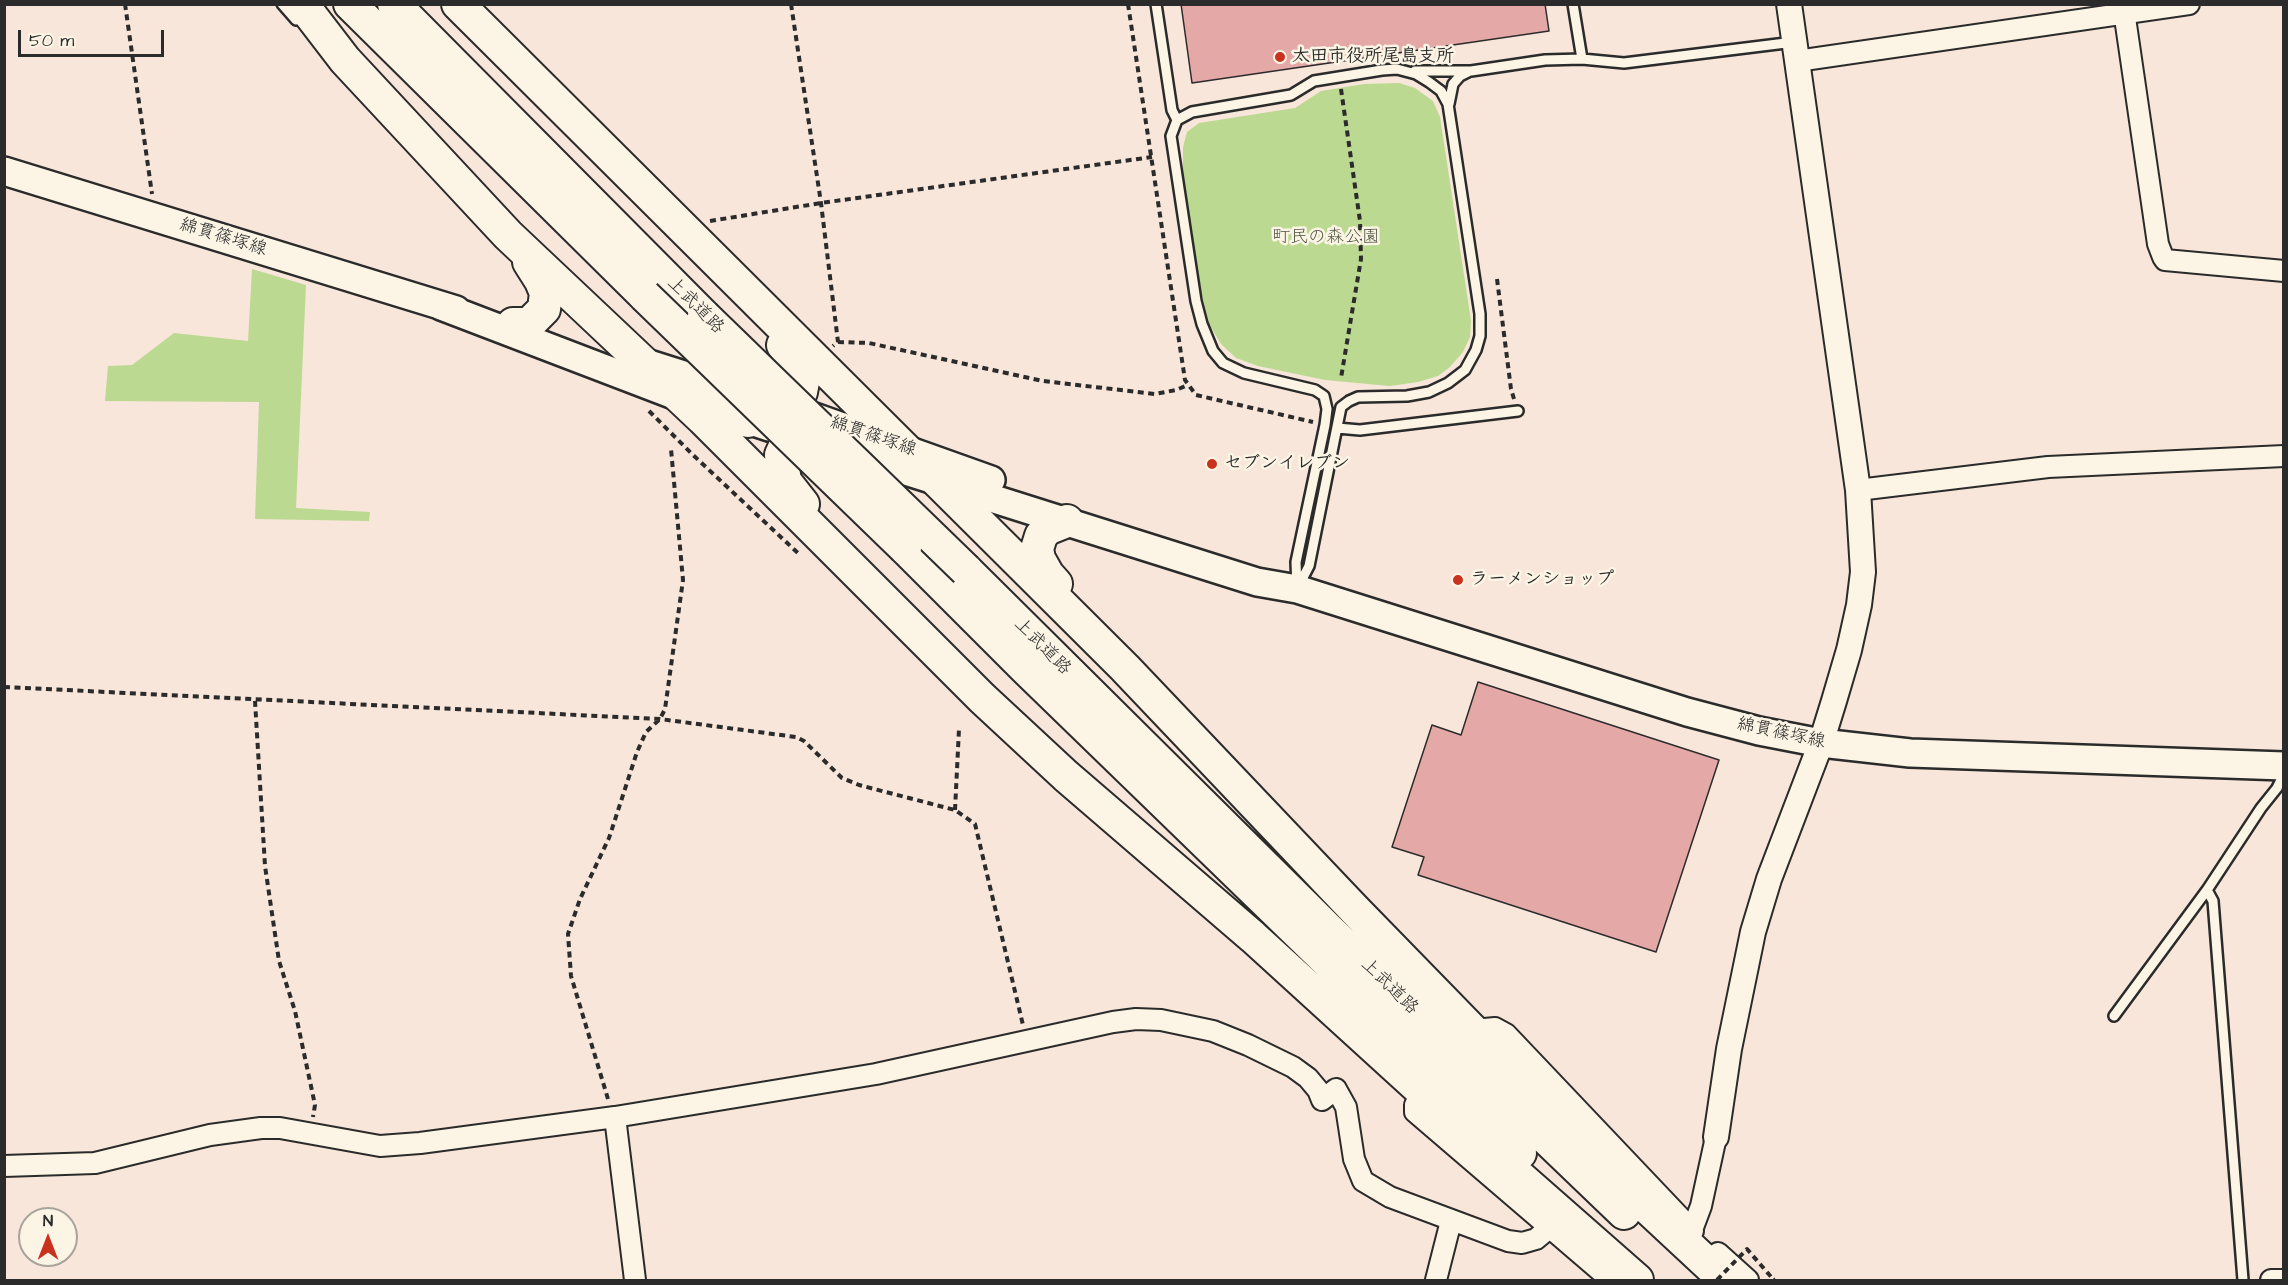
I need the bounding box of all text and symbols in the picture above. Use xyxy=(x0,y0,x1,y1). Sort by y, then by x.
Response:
scale bar xyxy=(21,18,166,56)
text: 50 m xyxy=(29,28,74,53)
place label: 太田市役所尾島支所 xyxy=(1292,46,1454,68)
marker: 太田市役所尾島支所 xyxy=(1273,50,1287,64)
street label: 綿貫篠塚線 xyxy=(177,215,269,261)
park label: 町民の森公園 xyxy=(1272,227,1380,249)
street label: 上武道路 xyxy=(662,273,728,339)
street label: 綿貫篠塚線 xyxy=(827,412,919,462)
place label: セブンイレブン xyxy=(1224,453,1350,475)
marker: セブンイレブン xyxy=(1205,457,1219,471)
place label: ラーメンショップ xyxy=(1470,569,1614,591)
marker: ラーメンショップ xyxy=(1451,573,1465,587)
street label: 上武道路 xyxy=(1009,614,1075,680)
street label: 綿貫篠塚線 xyxy=(1735,714,1827,754)
street label: 上武道路 xyxy=(1356,954,1422,1020)
north arrow xyxy=(18,1207,78,1267)
text: N xyxy=(43,1210,53,1232)

